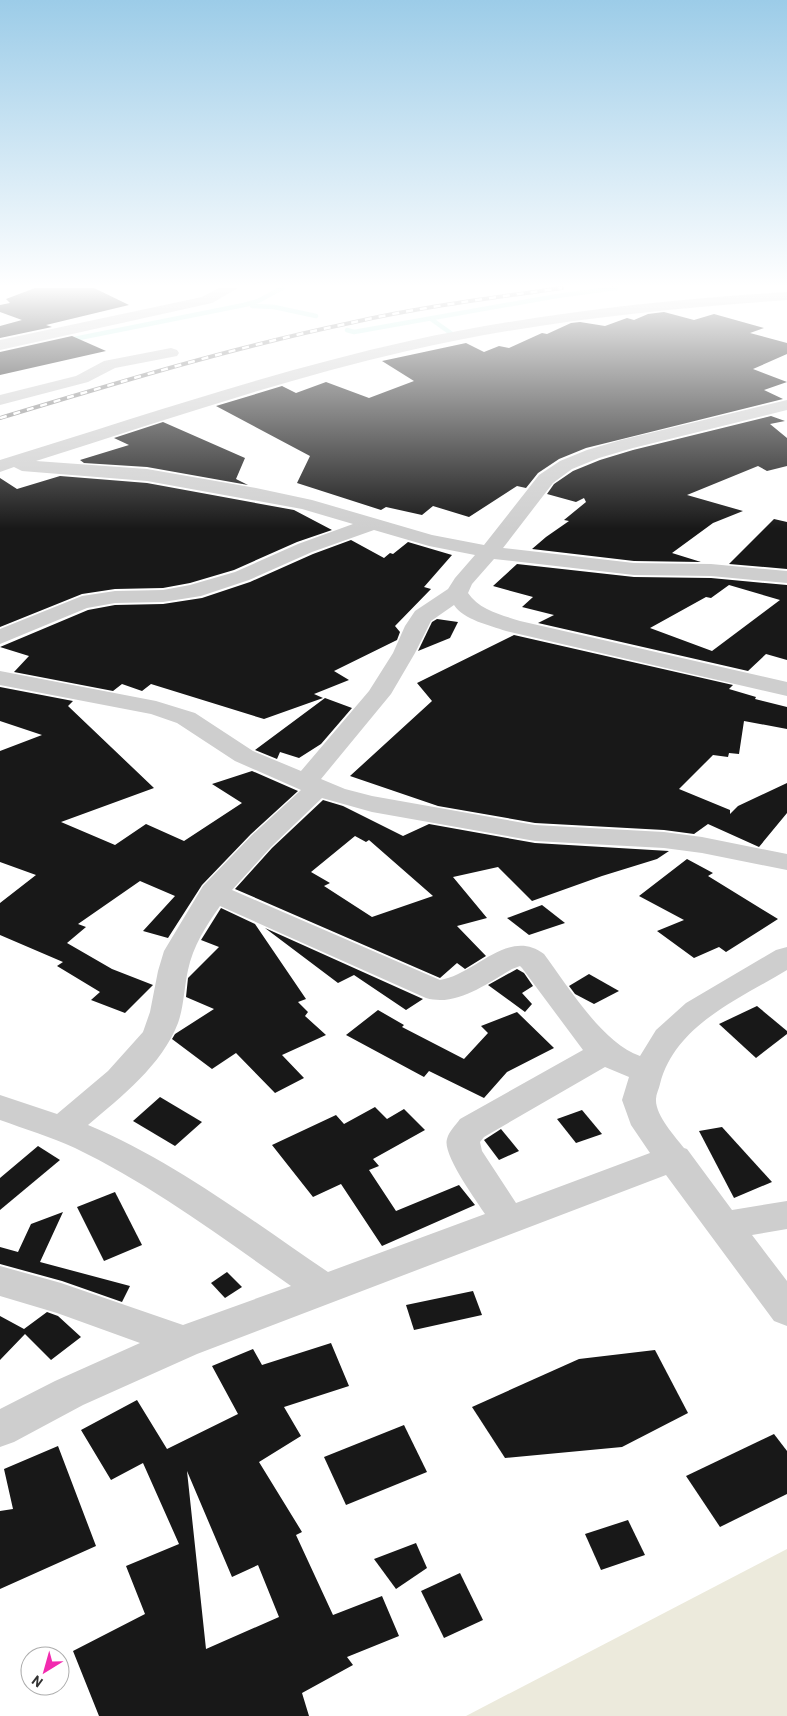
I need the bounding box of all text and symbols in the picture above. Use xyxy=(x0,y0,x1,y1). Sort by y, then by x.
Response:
north arrow xyxy=(20,1646,70,1696)
text: N xyxy=(28,1672,46,1691)

